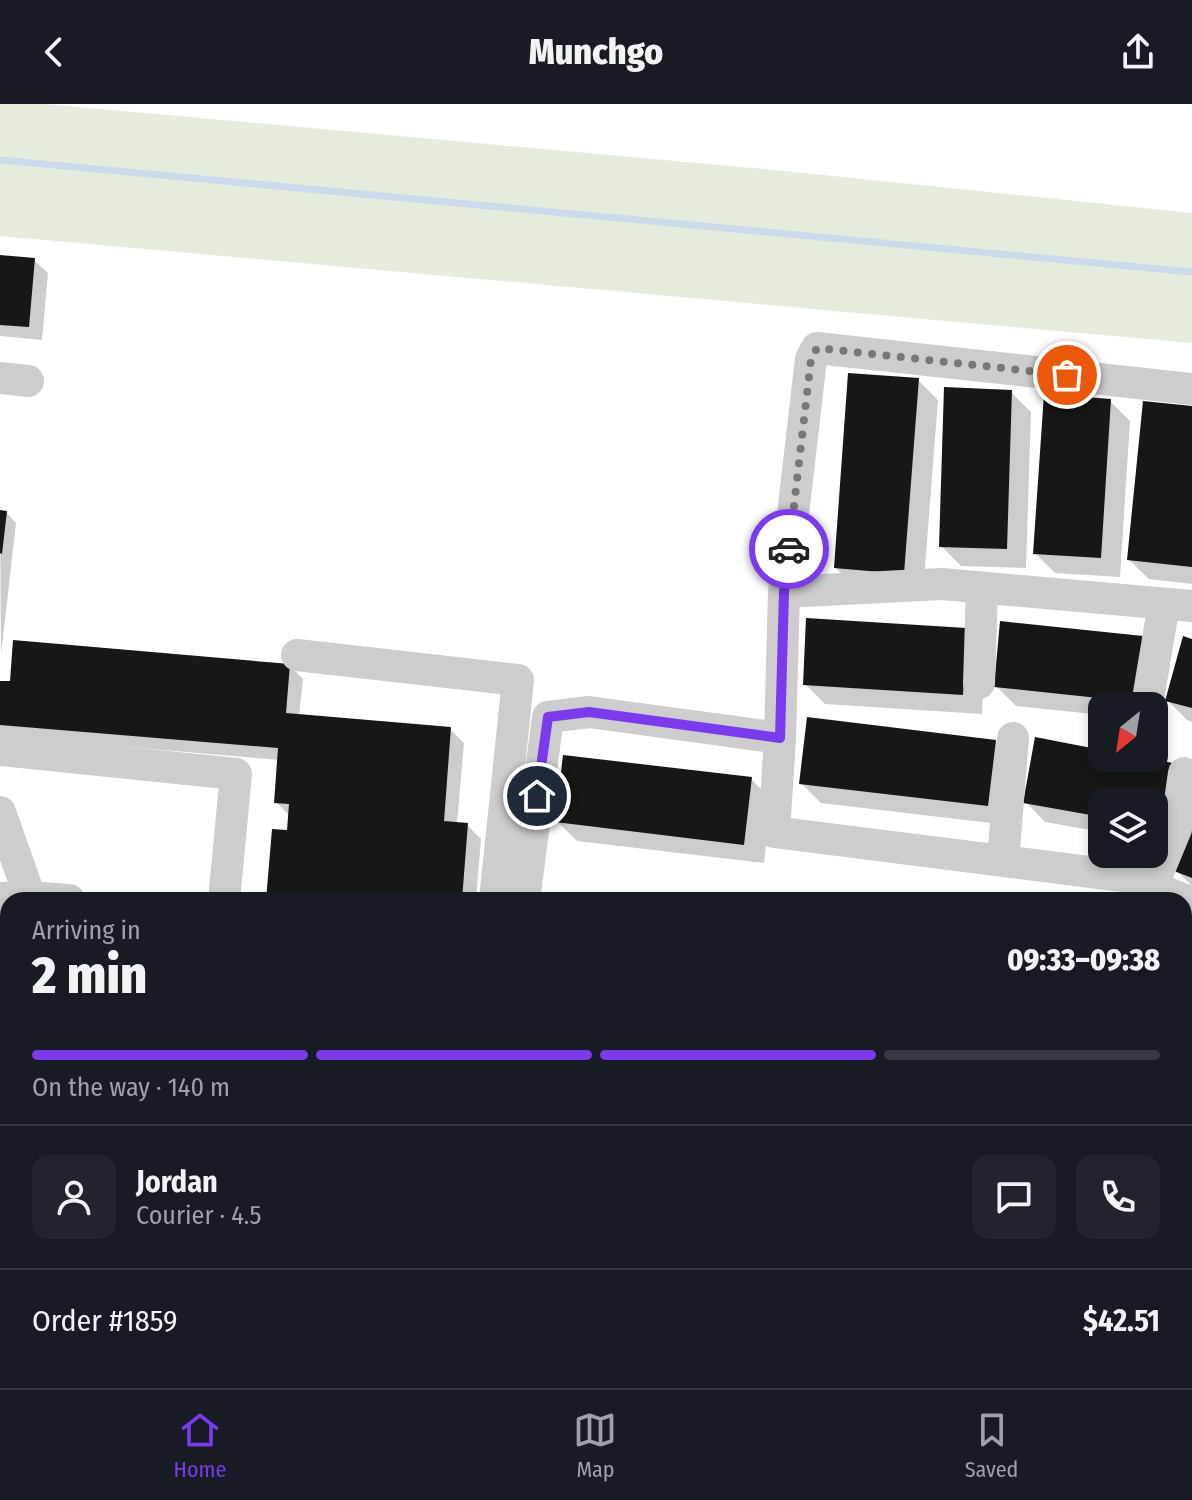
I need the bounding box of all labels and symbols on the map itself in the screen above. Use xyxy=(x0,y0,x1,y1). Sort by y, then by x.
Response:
pin xyxy=(1033,341,1101,409)
courier xyxy=(749,509,829,589)
north arrow xyxy=(1088,692,1168,772)
pin xyxy=(503,762,571,830)

